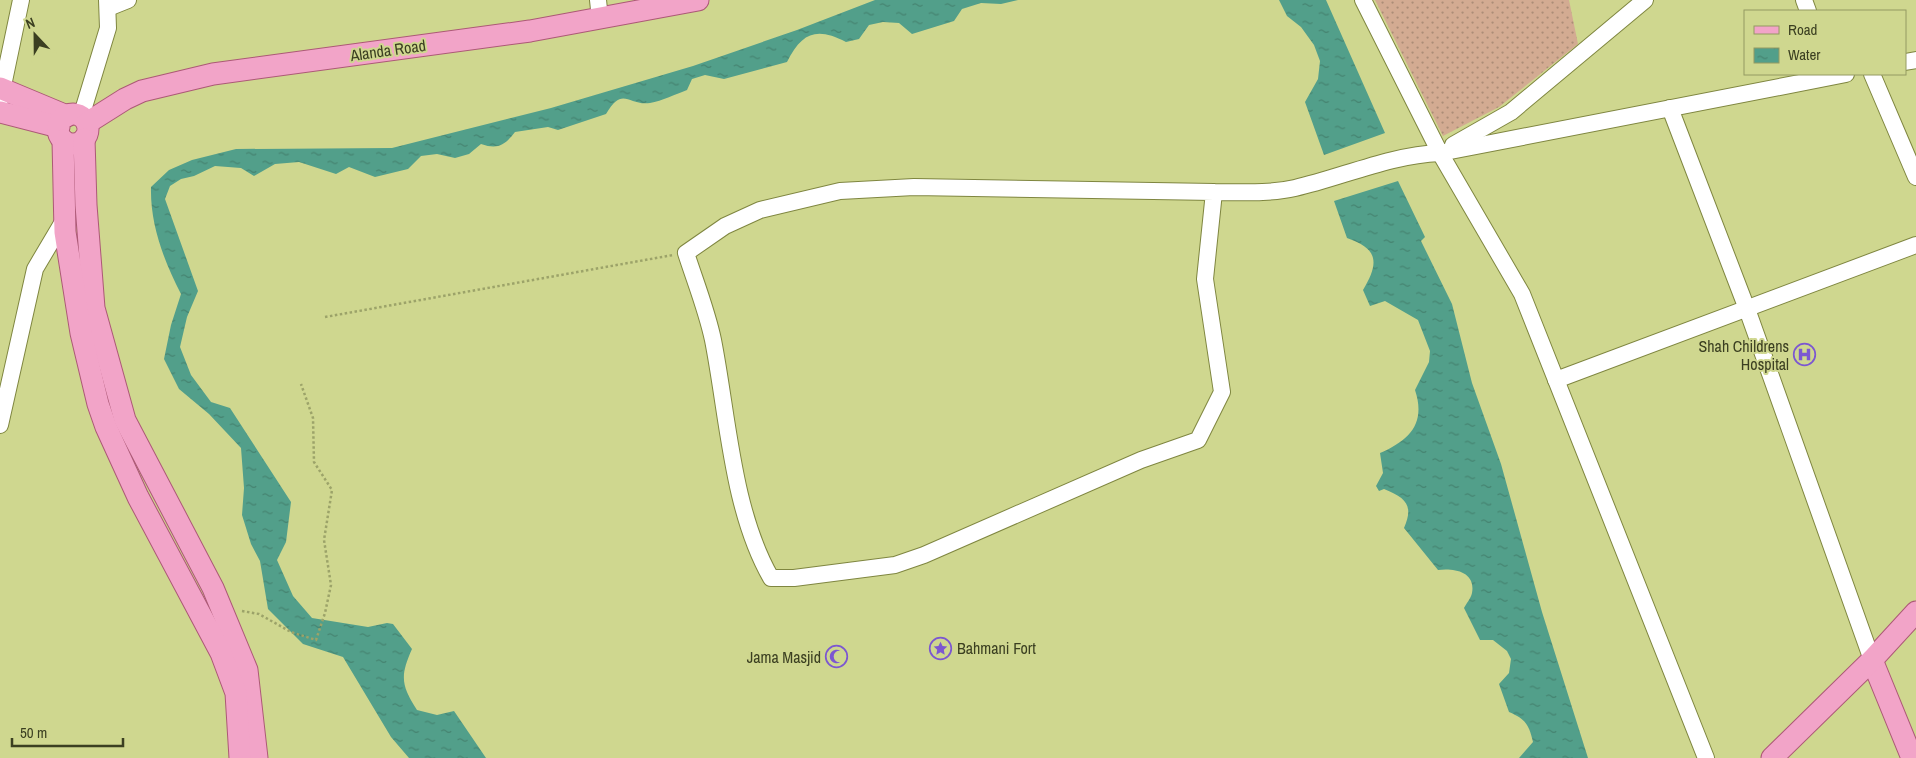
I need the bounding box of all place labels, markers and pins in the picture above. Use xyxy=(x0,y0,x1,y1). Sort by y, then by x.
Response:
place label: Shah Childrens Hospital xyxy=(1699,335,1789,375)
hospital icon: Shah Childrens Hospital xyxy=(1793,343,1817,367)
place icon: Bahmani Fort xyxy=(929,636,953,660)
place label: Bahmani Fort xyxy=(957,637,1036,659)
mosque icon: Jama Masjid xyxy=(825,645,849,669)
place label: Jama Masjid xyxy=(747,646,821,668)

